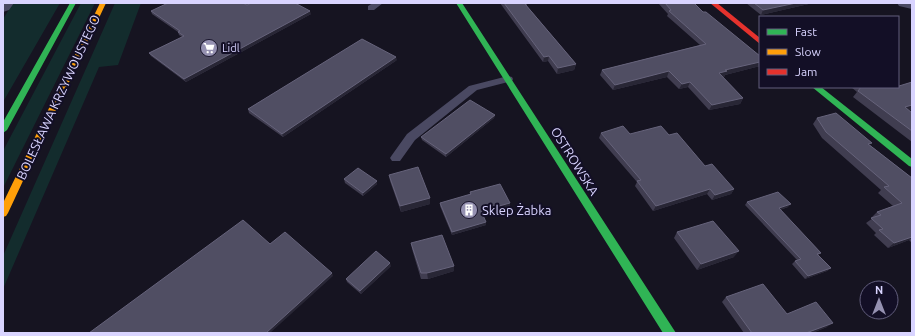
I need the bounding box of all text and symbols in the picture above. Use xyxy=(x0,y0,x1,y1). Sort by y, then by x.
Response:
street label: BOLESŁAWA KRZYWOUSTEGO xyxy=(14,12,102,182)
legend xyxy=(759,16,899,88)
text: Fast xyxy=(795,25,817,38)
supermarket icon: Lidl xyxy=(199,38,219,58)
place label: Lidl xyxy=(222,42,240,54)
text: Slow xyxy=(795,45,821,58)
text: Jam xyxy=(795,65,817,78)
street label: OSTROWSKA xyxy=(548,124,602,198)
building icon: Sklep Żabka xyxy=(459,200,479,220)
place label: Sklep Żabka xyxy=(482,202,551,217)
north arrow xyxy=(859,280,899,320)
text: N xyxy=(875,284,883,296)

